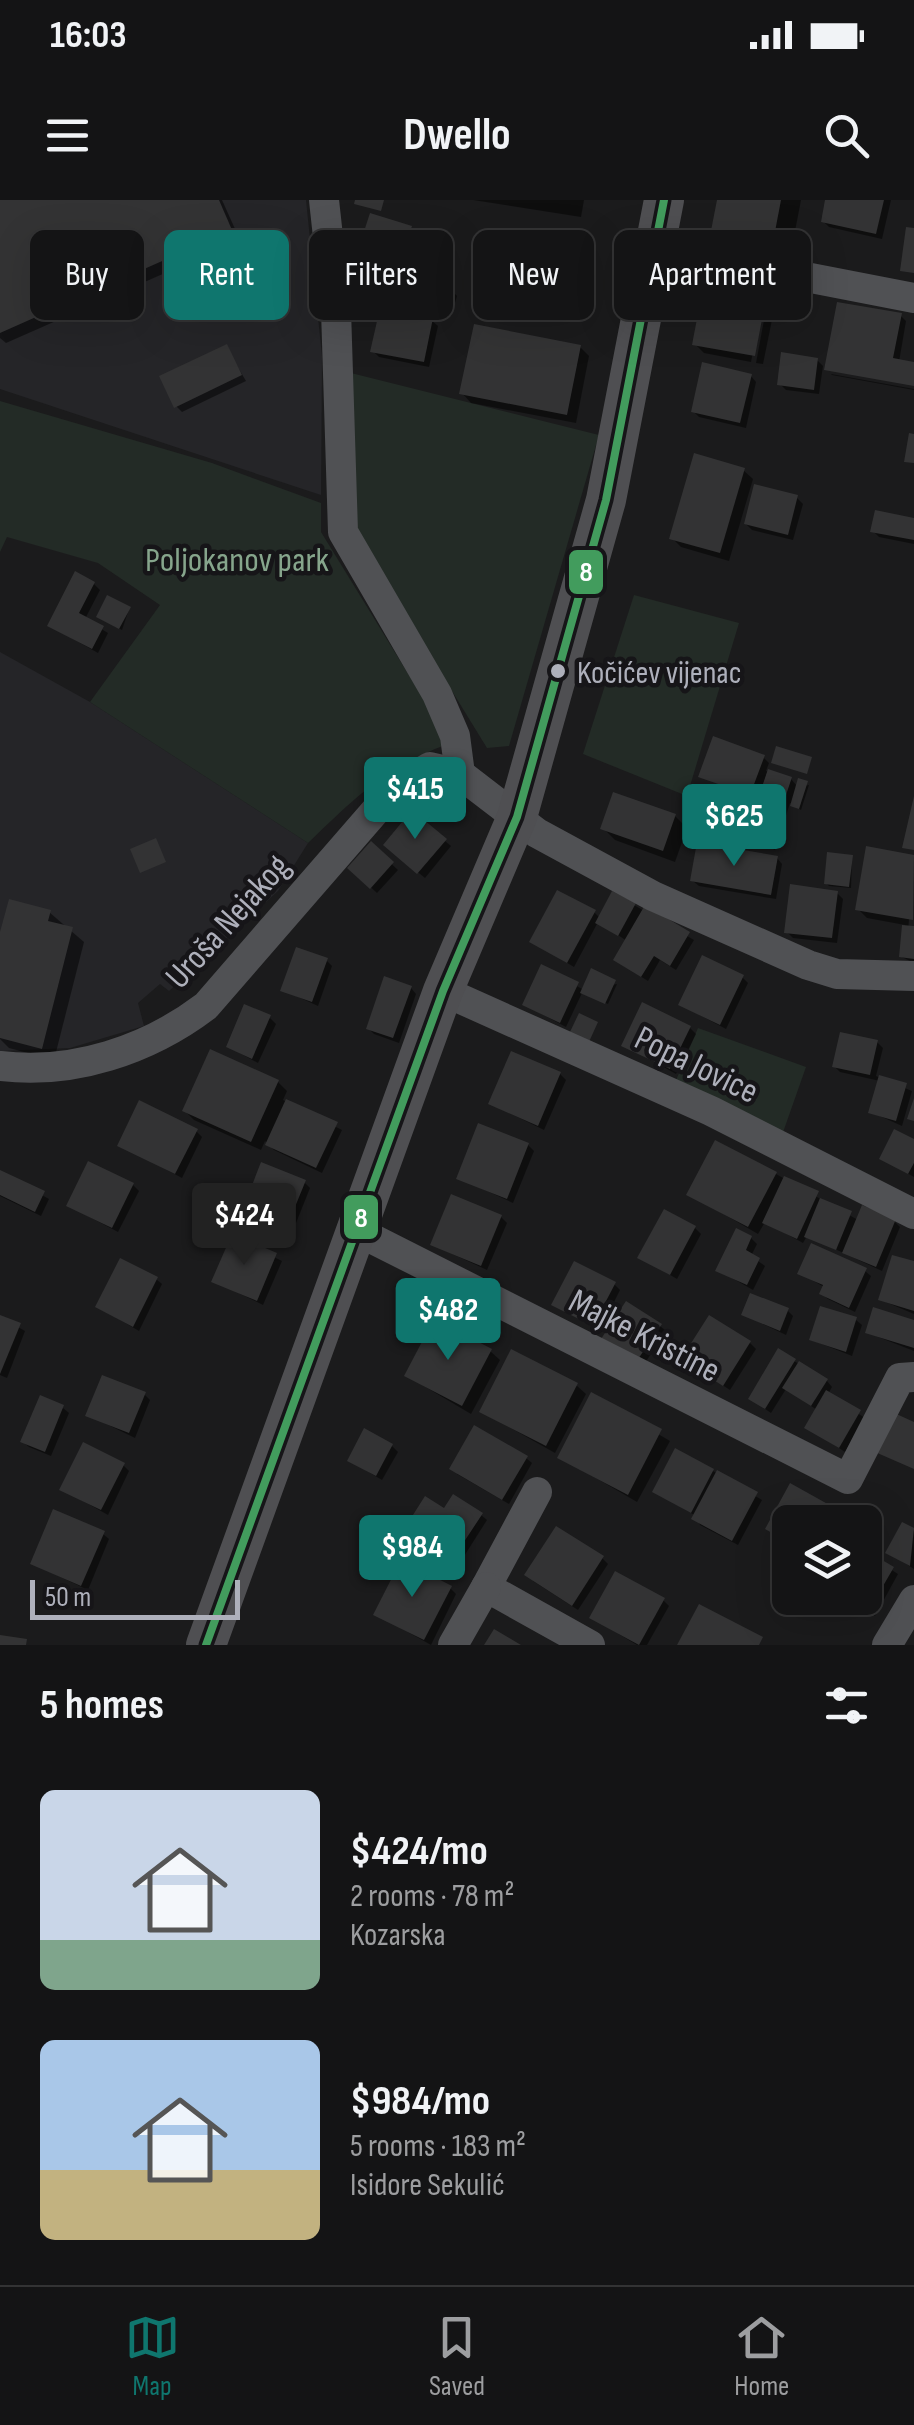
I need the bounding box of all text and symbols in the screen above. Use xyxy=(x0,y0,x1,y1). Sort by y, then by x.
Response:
text: 16:03 xyxy=(50,13,126,58)
icon: menu xyxy=(40,108,95,163)
text: Dwello xyxy=(403,108,511,163)
icon: search xyxy=(819,108,874,163)
chip: Buy xyxy=(30,230,144,320)
chip: Rent xyxy=(164,230,289,320)
chip: Filters xyxy=(309,230,453,320)
chip: New xyxy=(473,230,594,320)
chip: Apartment xyxy=(614,230,811,320)
park label: Poljokanov park xyxy=(145,539,330,582)
line badge: 8 xyxy=(567,548,605,596)
text: 8 xyxy=(579,556,593,589)
place label: Kočićev vijenac xyxy=(577,654,741,693)
marker: Kočićev vijenac xyxy=(548,661,568,681)
pin: $415 xyxy=(356,757,474,842)
text: $415 xyxy=(386,770,444,809)
pin: $625 xyxy=(675,784,793,869)
text: $625 xyxy=(704,797,764,836)
street label: Uroša Nejakog xyxy=(157,846,300,998)
street label: Popa Jovice xyxy=(628,1017,765,1114)
pin: $424 xyxy=(185,1183,303,1268)
line badge: 8 xyxy=(342,1193,380,1241)
text: $424 xyxy=(214,1196,274,1235)
text: 8 xyxy=(354,1202,368,1235)
pin: $482 xyxy=(389,1278,507,1363)
street label: Majke Kristine xyxy=(562,1280,727,1393)
text: $482 xyxy=(418,1291,478,1330)
map controls xyxy=(772,1505,882,1615)
button: layers xyxy=(772,1505,882,1615)
pin: $984 xyxy=(353,1515,471,1600)
text: $984 xyxy=(381,1528,443,1567)
scale bar xyxy=(30,1575,240,1620)
text: 50 m xyxy=(45,1581,91,1614)
icon: filters xyxy=(819,1678,874,1733)
text: 5 homes xyxy=(40,1680,164,1731)
text: $424/mo xyxy=(350,1826,488,1877)
icon: home xyxy=(120,1830,240,1950)
text: 2 rooms · 78 m² xyxy=(350,1877,514,1916)
text: Kozarska xyxy=(350,1916,446,1955)
text: $984/mo xyxy=(350,2076,490,2127)
icon: home xyxy=(120,2080,240,2200)
text: 5 rooms · 183 m² xyxy=(350,2127,526,2166)
text: Isidore Sekulić xyxy=(350,2166,505,2205)
tab: Map xyxy=(125,2310,180,2403)
tab: Saved xyxy=(429,2310,485,2403)
tab: Home xyxy=(734,2310,789,2403)

